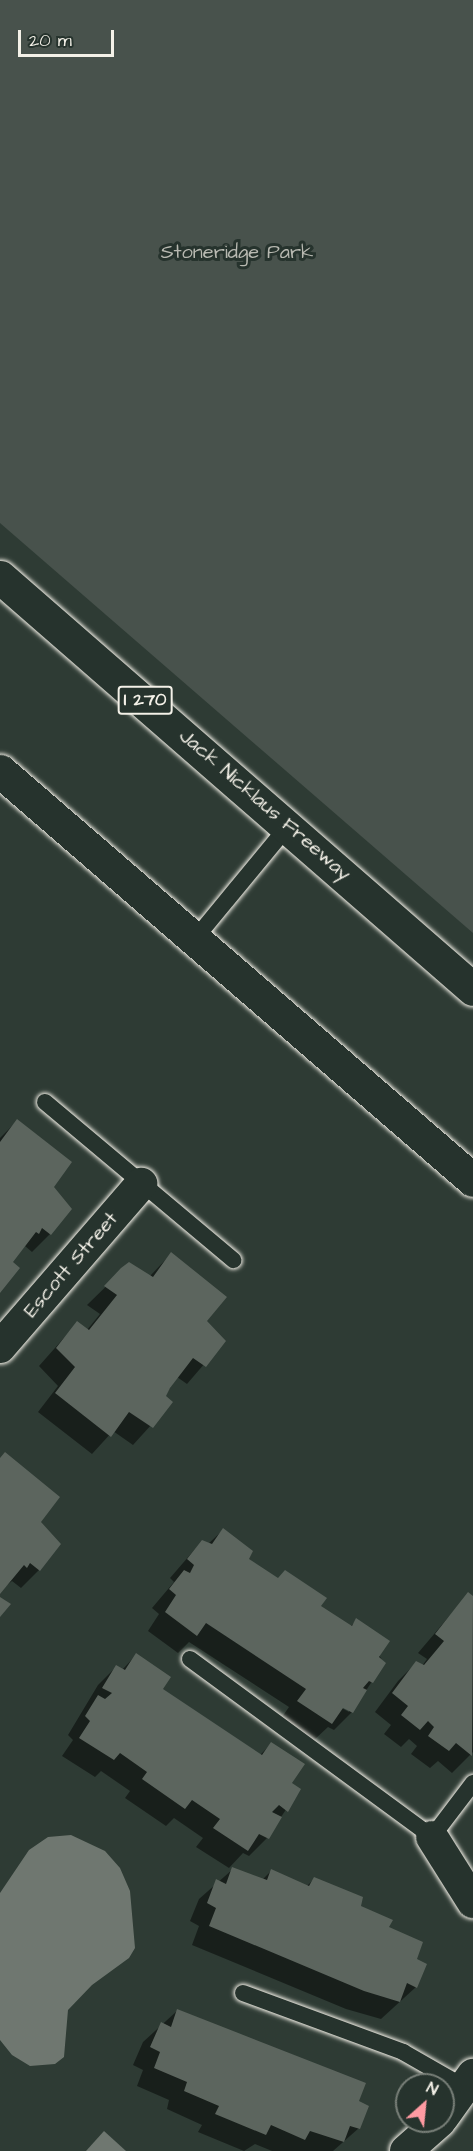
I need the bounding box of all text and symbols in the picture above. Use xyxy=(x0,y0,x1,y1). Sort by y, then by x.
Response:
scale bar xyxy=(21,18,117,56)
text: 20 m xyxy=(29,28,72,53)
park label: Stoneridge Park xyxy=(161,240,313,264)
road number: I 270 xyxy=(116,685,174,715)
street label: Jack Nicklaus Freeway xyxy=(174,724,356,886)
street label: Escott Street xyxy=(19,1207,123,1323)
north arrow xyxy=(395,2073,455,2133)
text: N xyxy=(423,2077,442,2101)

